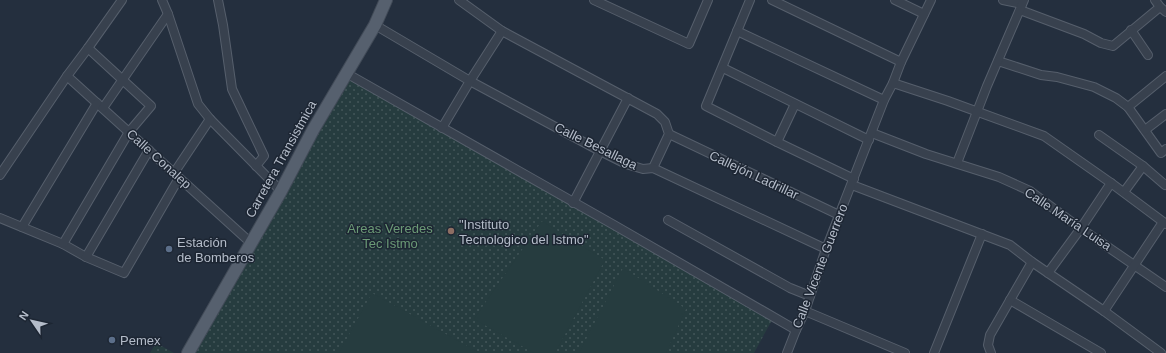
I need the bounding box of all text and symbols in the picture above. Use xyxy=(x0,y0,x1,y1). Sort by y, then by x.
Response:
street label: Carretera Transistmica xyxy=(243,97,320,220)
street label: Calle Besallaga xyxy=(552,119,641,173)
street label: Calle Conalep xyxy=(124,126,194,192)
street label: Callejón Ladrillar xyxy=(707,148,802,203)
street label: Calle María Luisa xyxy=(1022,184,1115,254)
street label: Calle Vicente Guerrero xyxy=(789,202,851,330)
place label: "Instituto Tecnologico del Istmo" xyxy=(459,217,589,247)
park label: Areas Veredes Tec Istmo xyxy=(347,221,433,251)
marker: "Instituto Tecnologico del Istmo" xyxy=(446,226,456,236)
place label: Estación de Bomberos xyxy=(177,235,255,265)
marker: Estación de Bomberos xyxy=(164,244,174,254)
north arrow xyxy=(12,301,52,341)
text: N xyxy=(17,309,31,322)
place label: Pemex xyxy=(120,333,161,348)
marker: Pemex xyxy=(107,335,117,345)

